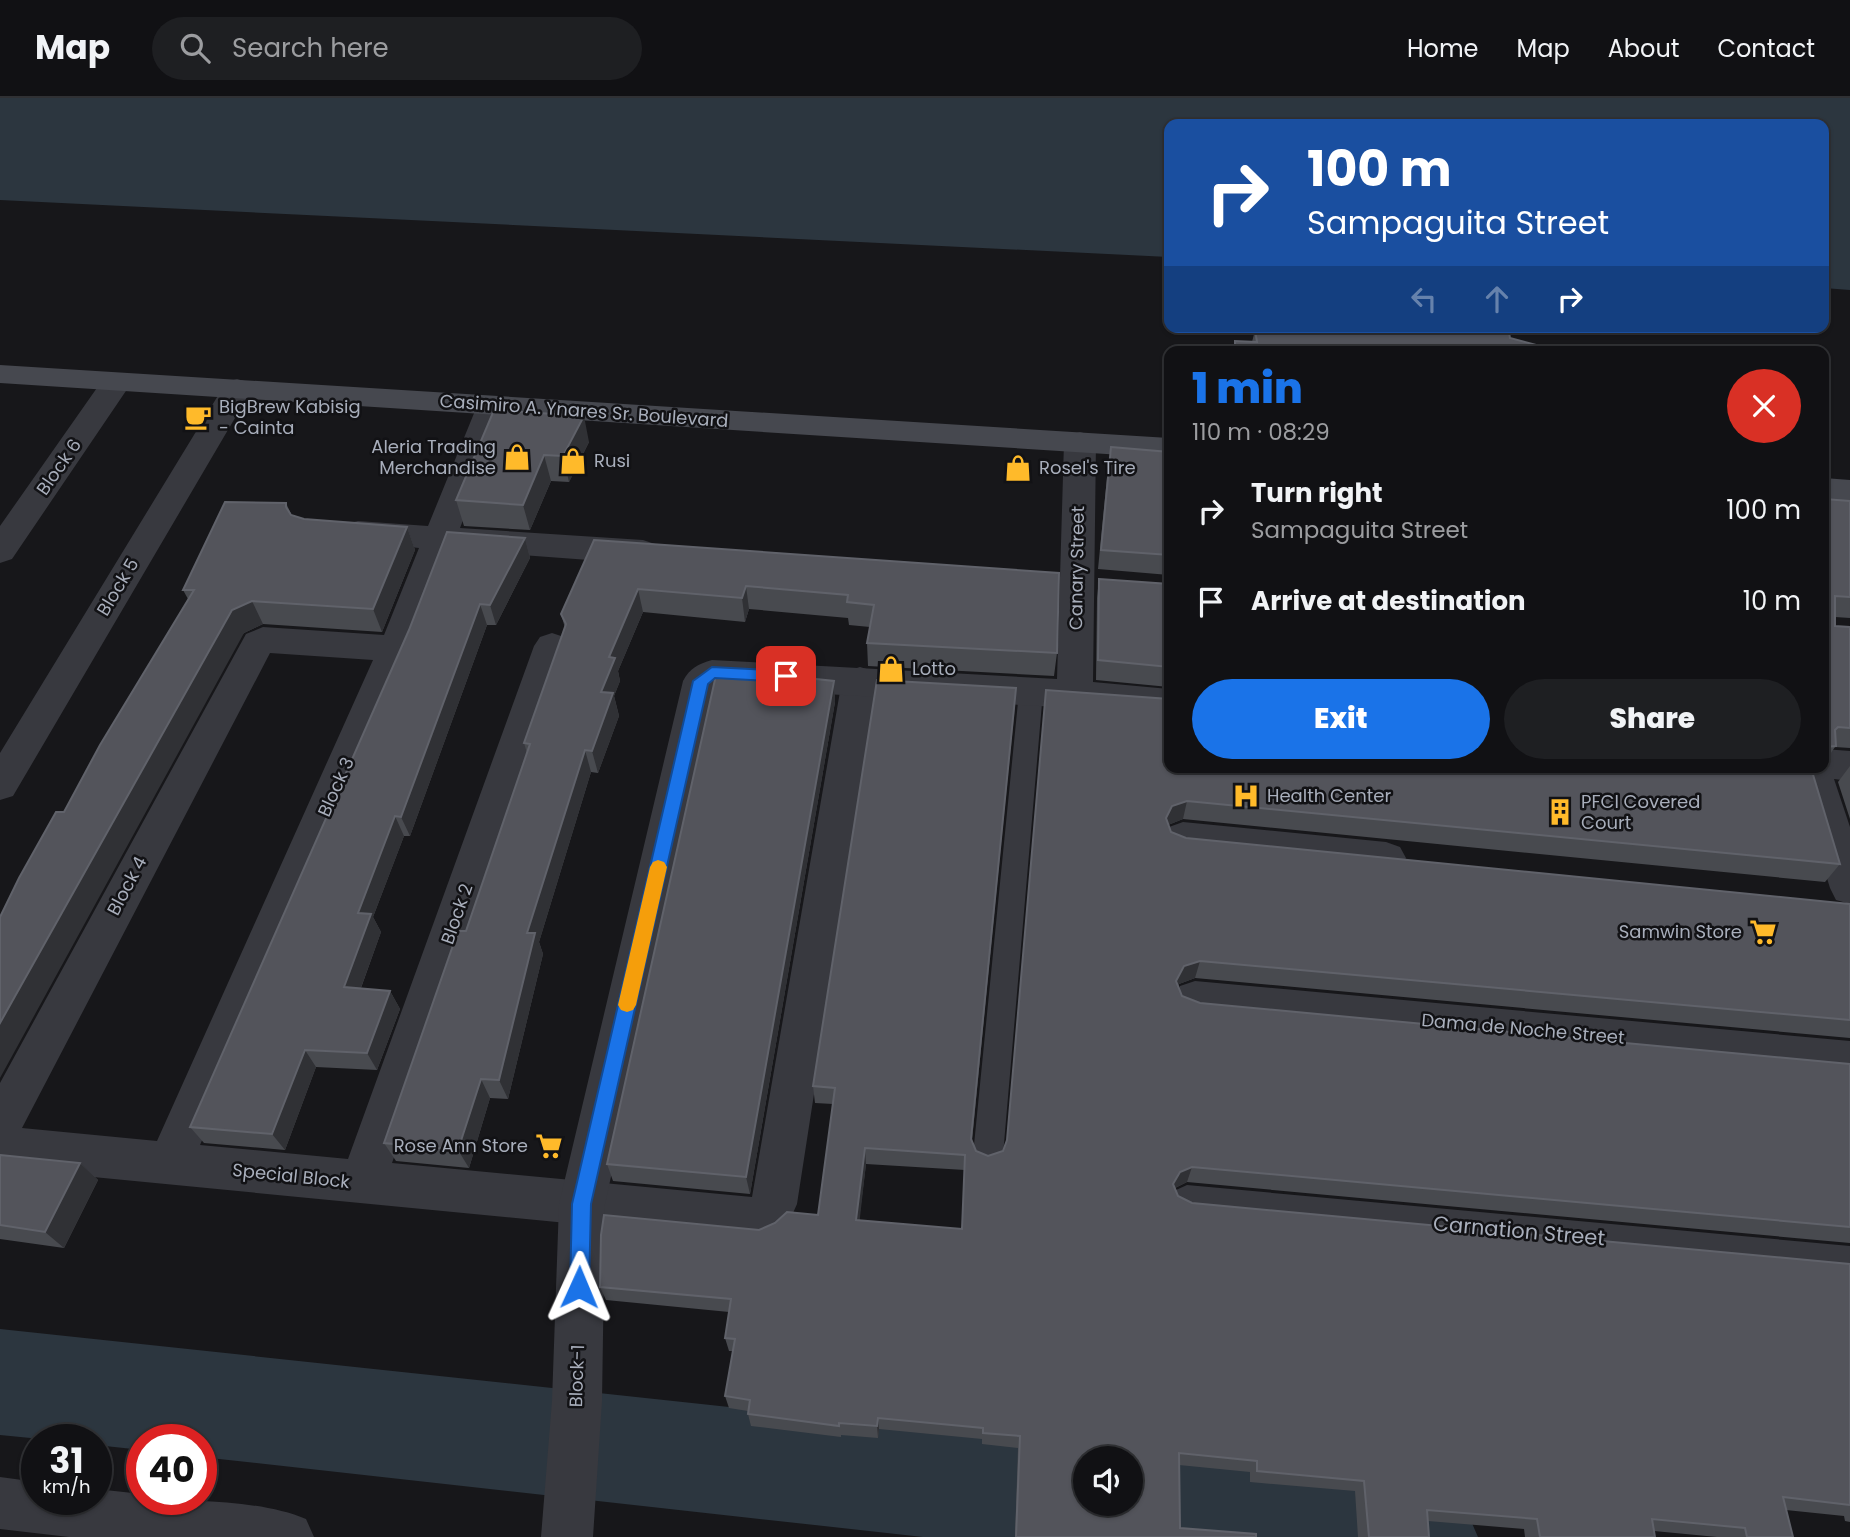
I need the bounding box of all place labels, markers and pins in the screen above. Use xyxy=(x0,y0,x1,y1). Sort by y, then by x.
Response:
place label: BigBrew Kabisig - Cainta xyxy=(219,394,361,440)
cafe icon: BigBrew Kabisig - Cainta xyxy=(183,402,213,432)
place label: Aleria Trading Merchandise xyxy=(371,434,496,480)
shop icon: Aleria Trading Merchandise xyxy=(502,442,532,472)
shop icon: Rusi xyxy=(558,446,588,476)
place label: Rusi xyxy=(594,448,630,473)
shop icon: Rosel's Tire xyxy=(1003,453,1033,483)
place label: Rosel's Tire xyxy=(1039,455,1136,480)
pin xyxy=(756,646,816,706)
shop icon: Lotto xyxy=(876,654,906,684)
place label: Lotto xyxy=(912,656,956,681)
hospital icon: Health Center xyxy=(1231,781,1261,811)
place label: Health Center xyxy=(1267,783,1391,808)
place label: PFCI Covered Court xyxy=(1581,789,1700,835)
building icon: PFCI Covered Court xyxy=(1545,797,1575,827)
supermarket icon: Samwin Store xyxy=(1748,917,1778,947)
place label: Samwin Store xyxy=(1619,919,1742,944)
supermarket icon: Rose Ann Store xyxy=(534,1131,564,1161)
place label: Rose Ann Store xyxy=(394,1133,528,1158)

